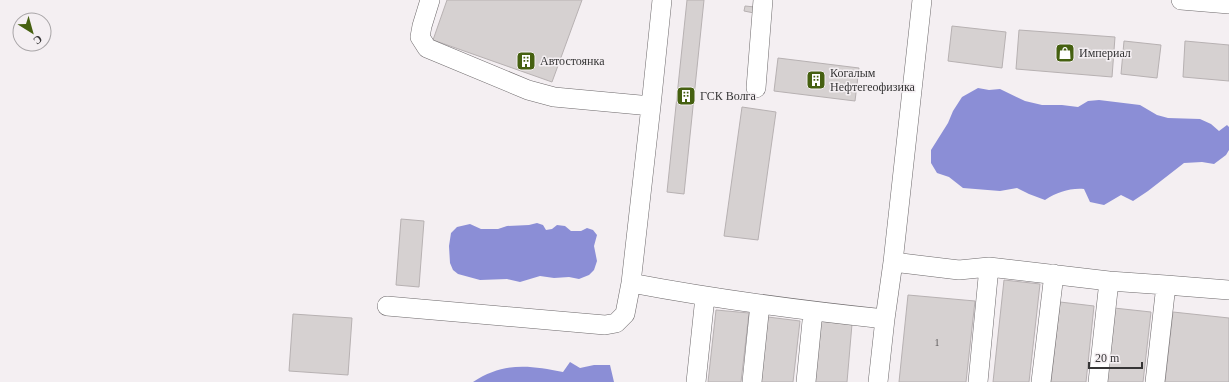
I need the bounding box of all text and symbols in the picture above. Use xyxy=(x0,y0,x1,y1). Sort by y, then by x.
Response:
north arrow xyxy=(12,12,52,52)
text: С xyxy=(31,33,45,47)
shop icon: Империал xyxy=(1054,42,1076,64)
place label: Империал xyxy=(1079,46,1131,60)
building icon: Автостоянка xyxy=(515,50,537,72)
place label: Автостоянка xyxy=(540,54,605,68)
place label: Когалым Нефтегеофизика xyxy=(830,66,916,94)
building icon: Когалым Нефтегеофизика xyxy=(805,69,827,91)
building icon: ГСК Волга xyxy=(675,85,697,107)
place label: ГСК Волга xyxy=(700,89,757,103)
house number: 1 xyxy=(935,337,940,348)
scale bar xyxy=(1089,344,1142,370)
text: 20 m xyxy=(1095,351,1120,365)

